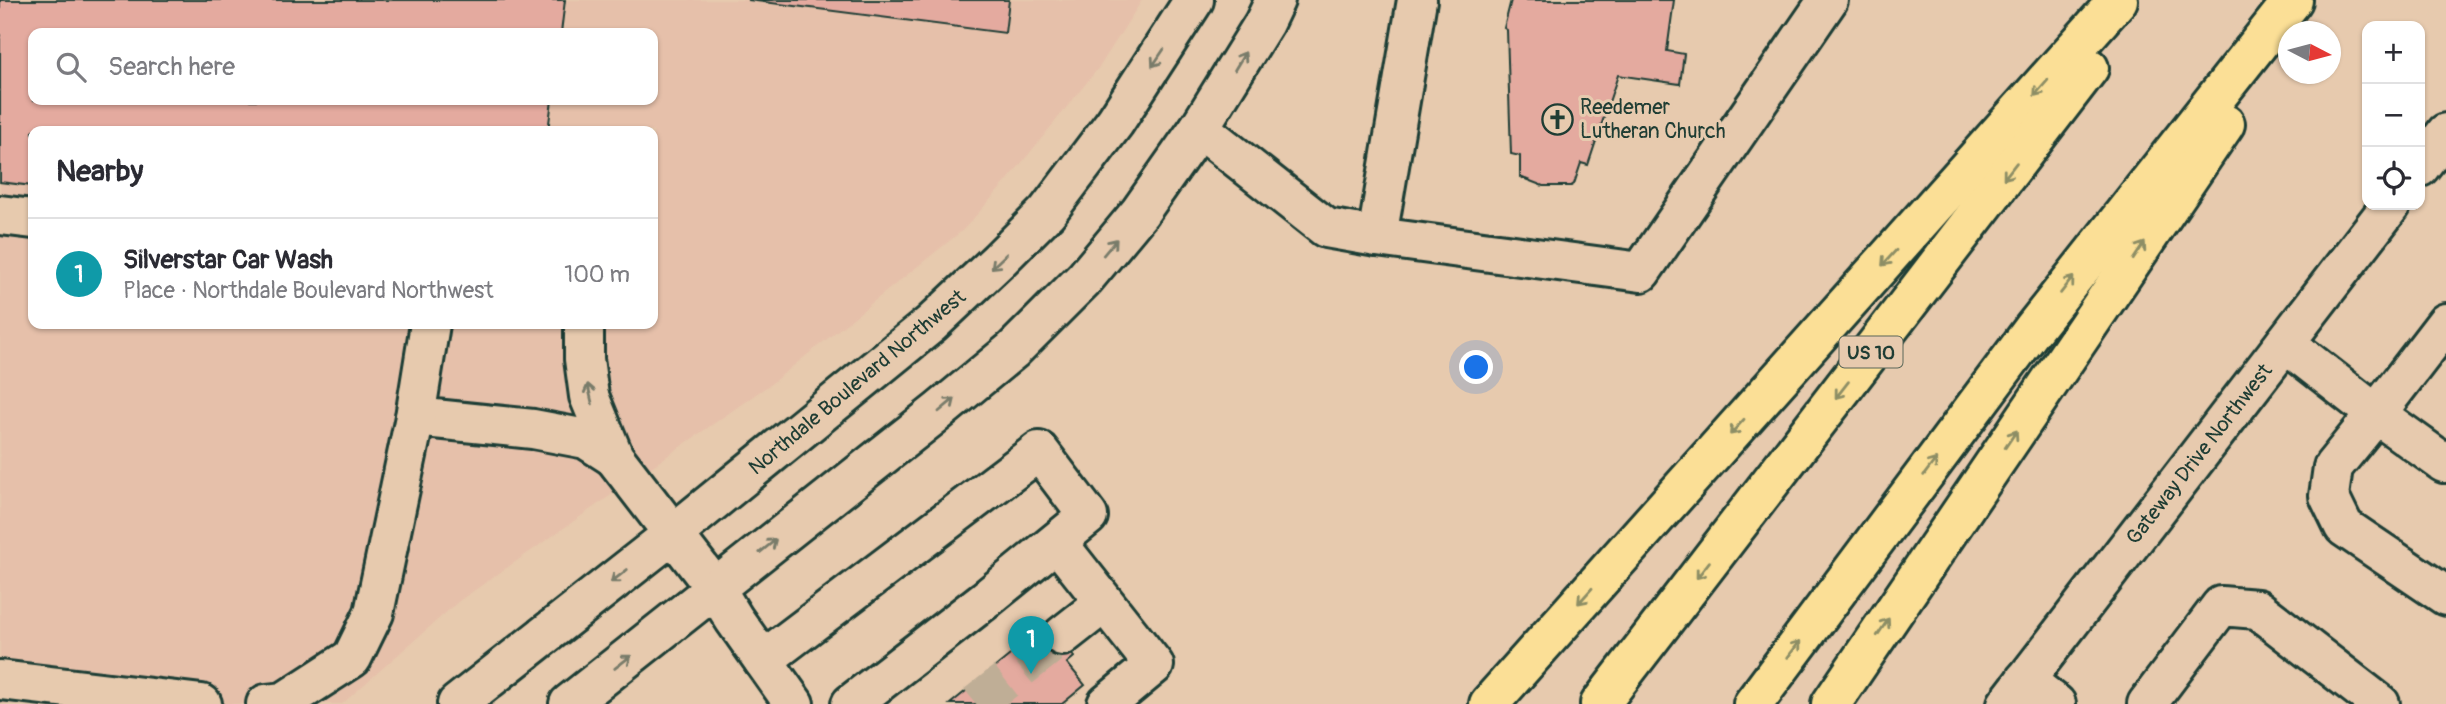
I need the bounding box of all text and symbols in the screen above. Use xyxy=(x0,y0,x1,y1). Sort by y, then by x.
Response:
north arrow xyxy=(2278,21,2341,84)
map controls xyxy=(2362,21,2425,210)
button: + xyxy=(2362,21,2425,84)
search box xyxy=(28,28,658,105)
icon: search xyxy=(52,48,90,86)
one-way arrow xyxy=(1151,48,1165,67)
text: Search here xyxy=(108,51,235,83)
one-way arrow xyxy=(1233,52,1248,71)
one-way arrow xyxy=(2032,79,2049,96)
button: − xyxy=(2362,84,2425,147)
place label: Reedemer Lutheran Church xyxy=(1580,94,1726,145)
church icon: Reedemer Lutheran Church xyxy=(1540,102,1574,136)
button: locate xyxy=(2362,147,2425,210)
text: Nearby xyxy=(56,153,143,190)
one-way arrow xyxy=(2003,161,2018,179)
one-way arrow xyxy=(1103,239,1118,257)
one-way arrow xyxy=(2132,242,2146,261)
text: Silverstar Car Wash xyxy=(123,244,333,276)
one-way arrow xyxy=(1881,248,1897,266)
one-way arrow xyxy=(990,252,1007,269)
text: 1 xyxy=(75,260,84,289)
text: 100 m xyxy=(564,260,630,289)
text: Place · Northdale Boulevard Northwest xyxy=(123,276,494,305)
one-way arrow xyxy=(2060,277,2075,295)
street label: Northdale Boulevard Northwest xyxy=(743,283,972,481)
road number: US 10 xyxy=(1840,336,1902,368)
your location xyxy=(1459,350,1493,384)
street label: Gateway Drive Northwest xyxy=(2120,358,2279,550)
one-way arrow xyxy=(1834,380,1849,399)
one-way arrow xyxy=(582,383,596,406)
one-way arrow xyxy=(937,397,955,412)
one-way arrow xyxy=(1729,418,1745,436)
one-way arrow xyxy=(2004,430,2018,449)
one-way arrow xyxy=(1923,458,1937,477)
one-way arrow xyxy=(759,538,777,554)
one-way arrow xyxy=(1696,560,1711,579)
one-way arrow xyxy=(610,568,629,583)
one-way arrow xyxy=(1577,587,1593,605)
pin: 1 xyxy=(1008,616,1054,674)
one-way arrow xyxy=(1876,618,1890,637)
one-way arrow xyxy=(1787,640,1802,659)
one-way arrow xyxy=(613,654,631,669)

